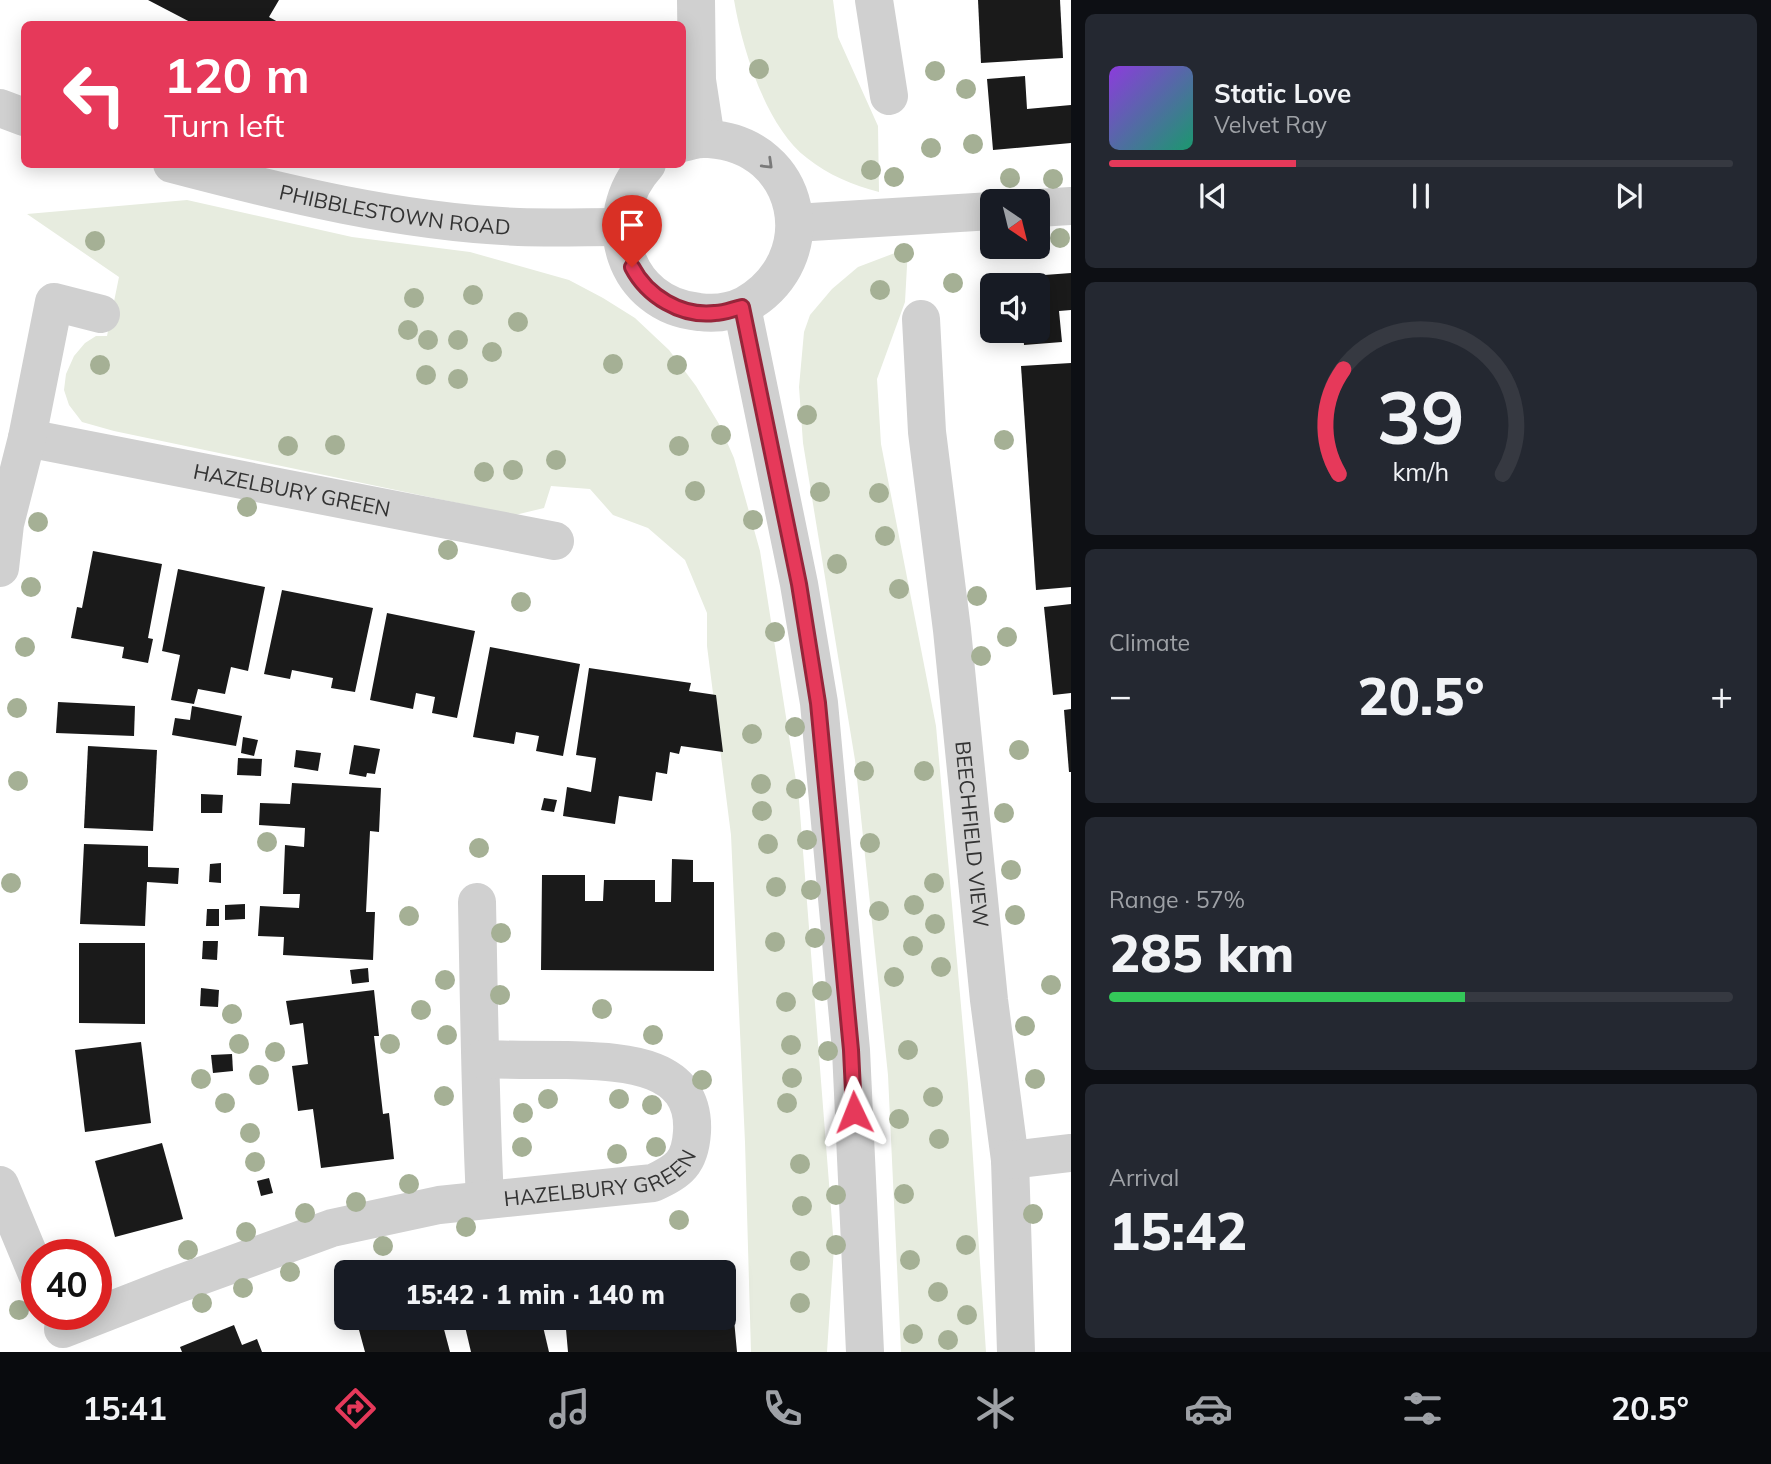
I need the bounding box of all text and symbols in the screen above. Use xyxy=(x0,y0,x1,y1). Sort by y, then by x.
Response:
text: 120 m xyxy=(164,44,310,105)
icon: left xyxy=(49,49,140,140)
text: Static Love xyxy=(1214,77,1351,110)
text: Turn left xyxy=(164,105,284,145)
text: Velvet Ray xyxy=(1214,110,1327,139)
one-way arrow xyxy=(760,155,773,168)
icon: previous xyxy=(1194,177,1232,215)
icon: pause xyxy=(1402,177,1440,215)
icon: next xyxy=(1610,177,1648,215)
street label: PHIBBLESTOWN ROAD xyxy=(277,178,511,240)
north arrow xyxy=(980,189,1050,259)
map controls xyxy=(980,189,1050,343)
pin xyxy=(602,195,662,267)
icon: arrive xyxy=(613,206,651,244)
button: sound xyxy=(980,273,1050,343)
text: 39 xyxy=(1377,372,1465,463)
text: km/h xyxy=(1393,456,1449,487)
street label: HAZELBURY GREEN xyxy=(191,458,393,522)
text: Climate xyxy=(1109,628,1190,657)
text: 20.5° xyxy=(1357,663,1485,728)
text: − xyxy=(1109,671,1132,719)
text: + xyxy=(1710,671,1733,719)
street label: BEECHFIELD VIEW xyxy=(950,740,995,929)
text: Range · 57% xyxy=(1109,885,1245,914)
text: 285 km xyxy=(1109,920,1294,985)
position arrow xyxy=(817,1075,891,1149)
street label: HAZELBURY GREEN xyxy=(502,1145,701,1211)
text: Arrival xyxy=(1109,1163,1179,1192)
text: 15:42 xyxy=(1109,1198,1247,1263)
speed limit sign: 40 xyxy=(21,1239,112,1330)
text: 15:42 · 1 min · 140 m xyxy=(405,1278,665,1311)
icon: directions xyxy=(331,1384,380,1433)
icon: music xyxy=(545,1384,594,1433)
icon: phone xyxy=(758,1384,807,1433)
icon: climate xyxy=(971,1384,1020,1433)
icon: car xyxy=(1184,1384,1233,1433)
icon: filters xyxy=(1398,1384,1447,1433)
text: 15:41 xyxy=(82,1388,167,1428)
text: 20.5° xyxy=(1611,1388,1689,1428)

